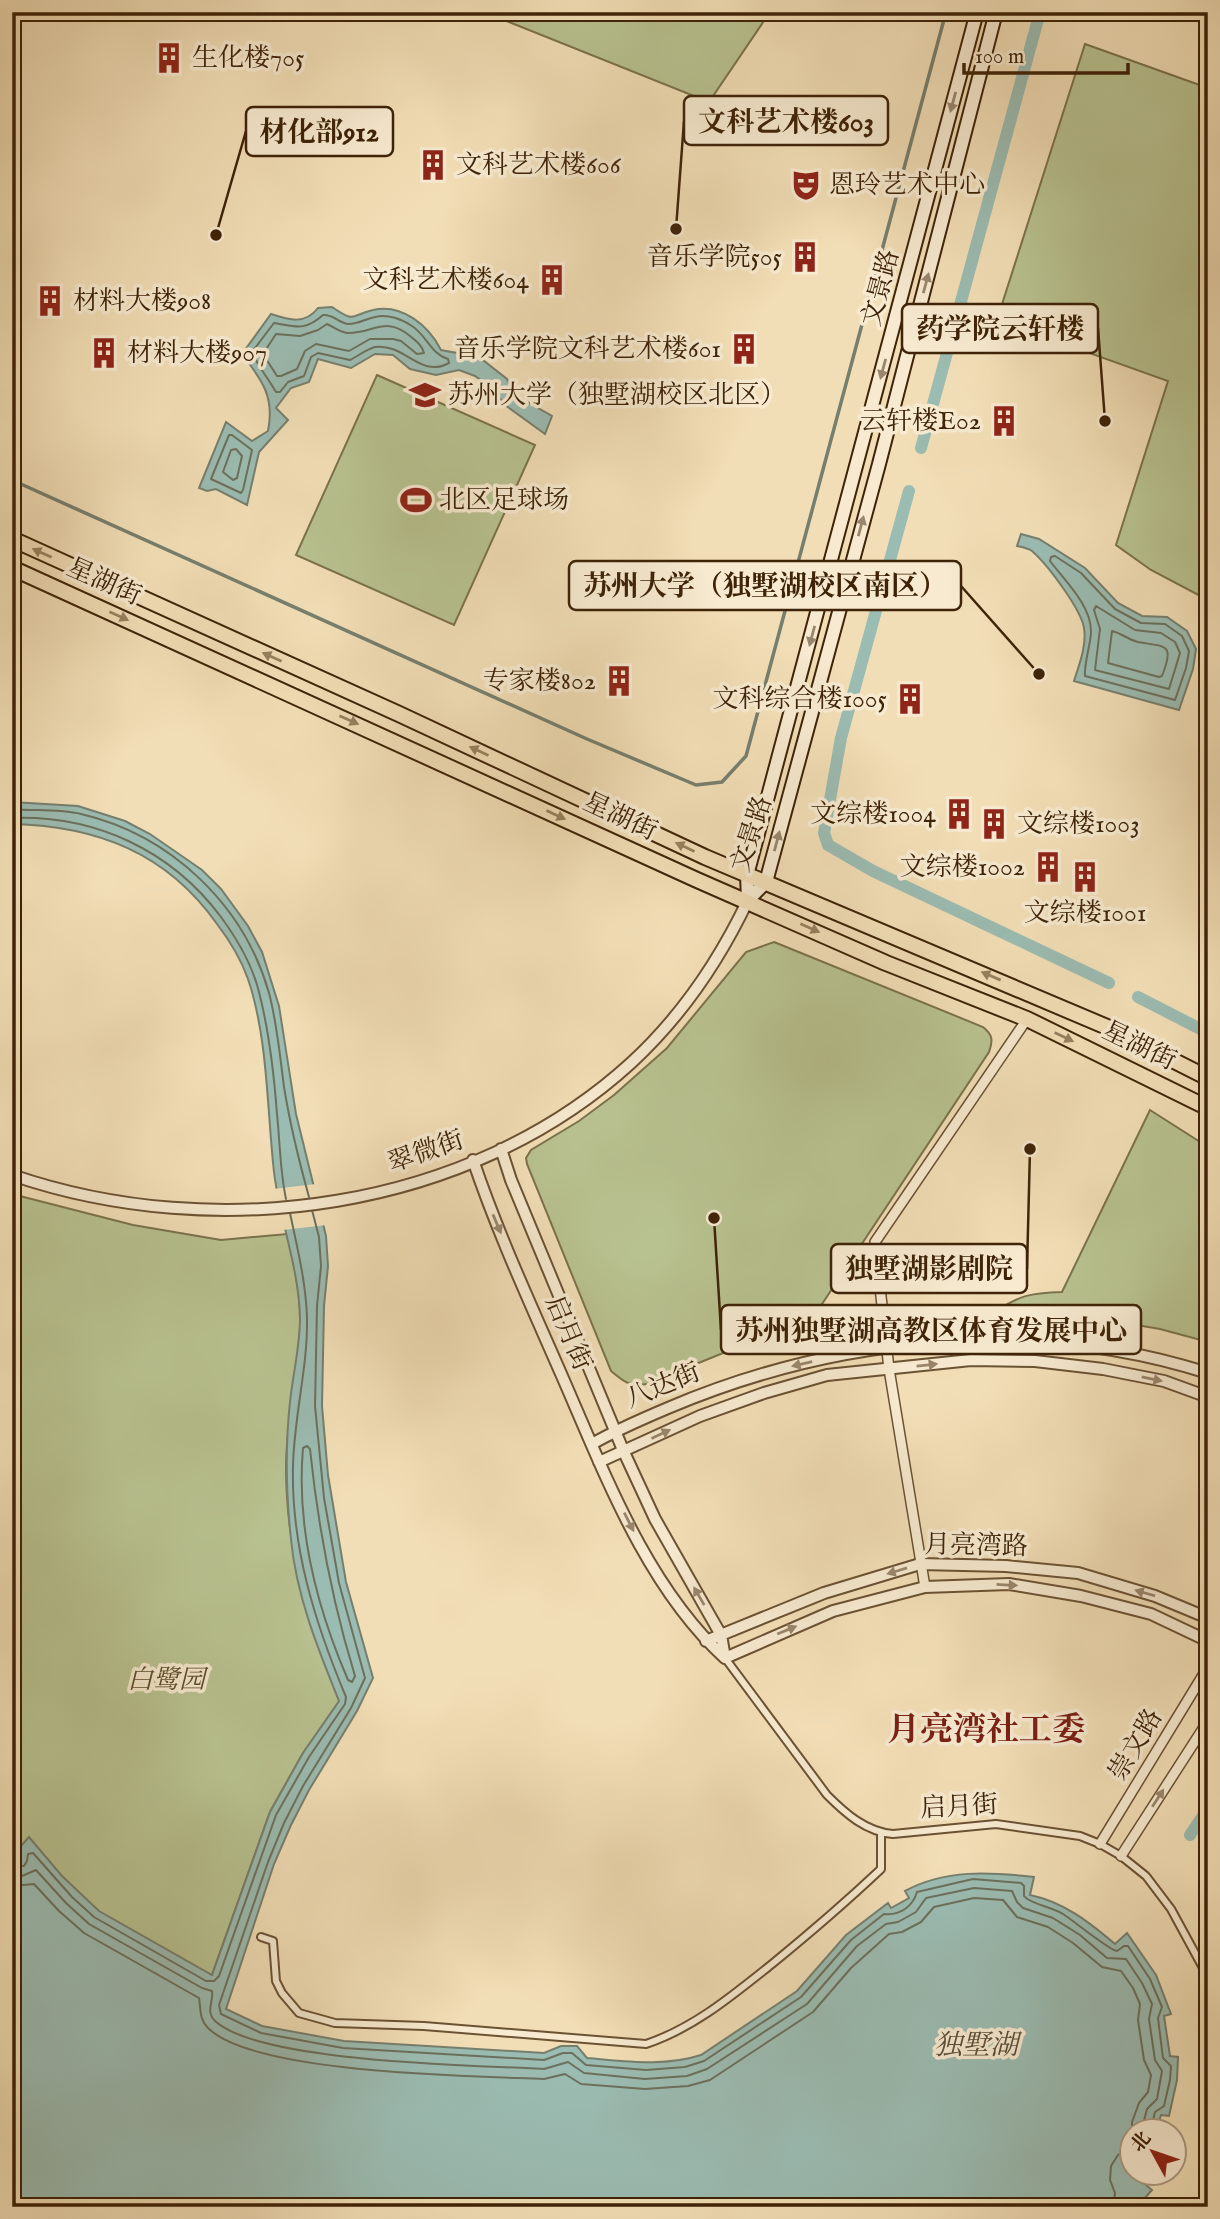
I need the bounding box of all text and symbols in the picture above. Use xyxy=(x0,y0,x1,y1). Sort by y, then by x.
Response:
scale bar xyxy=(964,32,1129,76)
building icon: 生化楼705 xyxy=(152,41,186,75)
place label: 生化楼705 xyxy=(192,42,304,75)
text: 100 m xyxy=(975,44,1024,71)
one-way arrow xyxy=(948,92,958,113)
callout: 文科艺术楼603 xyxy=(684,96,888,145)
text: 文科艺术楼603 xyxy=(698,106,874,141)
callout: 材化部912 xyxy=(246,107,393,156)
text: 材化部912 xyxy=(259,116,379,151)
building icon: 文科艺术楼606 xyxy=(416,148,450,182)
place label: 文科艺术楼606 xyxy=(456,149,622,182)
theatre icon: 恩玲艺术中心 xyxy=(789,168,823,202)
place label: 恩玲艺术中心 xyxy=(829,169,985,202)
building icon: 音乐学院505 xyxy=(788,240,822,274)
place label: 音乐学院505 xyxy=(646,241,782,274)
street label: 文景路 xyxy=(855,246,907,330)
building icon: 文科艺术楼604 xyxy=(535,263,569,297)
place label: 文科艺术楼604 xyxy=(363,264,529,297)
one-way arrow xyxy=(921,272,932,294)
building icon: 材料大楼908 xyxy=(33,284,67,318)
place label: 材料大楼908 xyxy=(73,285,211,318)
callout: 药学院云轩楼 xyxy=(902,304,1098,353)
text: 药学院云轩楼 xyxy=(916,313,1084,348)
building icon: 音乐学院文科艺术楼601 xyxy=(727,332,761,366)
place label: 音乐学院文科艺术楼601 xyxy=(454,333,721,366)
building icon: 材料大楼907 xyxy=(87,336,121,370)
place label: 材料大楼907 xyxy=(127,337,267,370)
one-way arrow xyxy=(877,359,888,381)
school or university icon: 苏州大学（独墅湖校区北区） xyxy=(408,378,442,412)
place label: 苏州大学（独墅湖校区北区） xyxy=(448,379,786,412)
building icon: 云轩楼E02 xyxy=(987,404,1021,438)
place label: 云轩楼E02 xyxy=(860,405,981,438)
sports icon: 北区足球场 xyxy=(399,483,433,517)
place label: 北区足球场 xyxy=(439,484,569,517)
one-way arrow xyxy=(857,516,867,537)
one-way arrow xyxy=(32,547,52,559)
street label: 星湖街 xyxy=(62,551,146,613)
callout: 苏州大学（独墅湖校区南区） xyxy=(569,561,961,610)
text: 苏州大学（独墅湖校区南区） xyxy=(583,570,947,605)
one-way arrow xyxy=(109,610,129,622)
one-way arrow xyxy=(806,626,816,647)
one-way arrow xyxy=(262,651,282,663)
building icon: 专家楼802 xyxy=(602,664,636,698)
place label: 专家楼802 xyxy=(483,665,596,698)
building icon: 文科综合楼1005 xyxy=(893,682,927,716)
place label: 文科综合楼1005 xyxy=(712,683,887,716)
one-way arrow xyxy=(339,714,359,726)
one-way arrow xyxy=(469,745,489,757)
street label: 星湖街 xyxy=(578,786,662,848)
street label: 文景路 xyxy=(724,792,780,876)
building icon: 文综楼1004 xyxy=(942,797,976,831)
place label: 文综楼1004 xyxy=(810,798,936,831)
building icon: 文综楼1003 xyxy=(977,807,1011,841)
place label: 文综楼1003 xyxy=(1017,808,1140,841)
one-way arrow xyxy=(546,809,566,820)
one-way arrow xyxy=(772,830,783,852)
one-way arrow xyxy=(675,842,695,853)
building icon: 文综楼1002 xyxy=(1031,850,1065,884)
place label: 文综楼1002 xyxy=(900,851,1025,884)
building icon: 文综楼1001 xyxy=(1068,860,1102,894)
place label: 文综楼1001 xyxy=(1024,897,1146,930)
one-way arrow xyxy=(800,922,820,934)
one-way arrow xyxy=(980,970,1001,981)
street label: 星湖街 xyxy=(1097,1014,1181,1078)
one-way arrow xyxy=(1054,1031,1074,1043)
street label: 翠微街 xyxy=(384,1124,468,1180)
one-way arrow xyxy=(492,1214,503,1235)
callout: 独墅湖影剧院 xyxy=(831,1244,1027,1293)
text: 独墅湖影剧院 xyxy=(845,1253,1013,1288)
street label: 启月街 xyxy=(538,1291,598,1375)
callout: 苏州独墅湖高教区体育发展中心 xyxy=(721,1305,1141,1354)
text: 苏州独墅湖高教区体育发展中心 xyxy=(735,1315,1127,1350)
street label: 八达街 xyxy=(621,1356,705,1416)
one-way arrow xyxy=(791,1359,813,1370)
one-way arrow xyxy=(916,1360,938,1371)
one-way arrow xyxy=(1141,1373,1163,1384)
one-way arrow xyxy=(651,1428,671,1440)
one-way arrow xyxy=(622,1512,634,1532)
street label: 月亮湾路 xyxy=(924,1529,1028,1563)
one-way arrow xyxy=(886,1567,907,1577)
one-way arrow xyxy=(996,1580,1018,1591)
one-way arrow xyxy=(693,1587,705,1606)
one-way arrow xyxy=(1134,1587,1155,1597)
one-way arrow xyxy=(776,1625,797,1636)
park label: 白鹭园 xyxy=(127,1664,209,1697)
street label: 崇文路 xyxy=(1102,1703,1170,1787)
district label: 月亮湾社工委 xyxy=(887,1710,1085,1752)
street label: 启月街 xyxy=(919,1788,999,1826)
one-way arrow xyxy=(1151,1789,1164,1808)
water label: 独墅湖 xyxy=(934,2029,1023,2064)
north arrow xyxy=(1118,2118,1188,2188)
text: 北 xyxy=(1126,2127,1157,2157)

